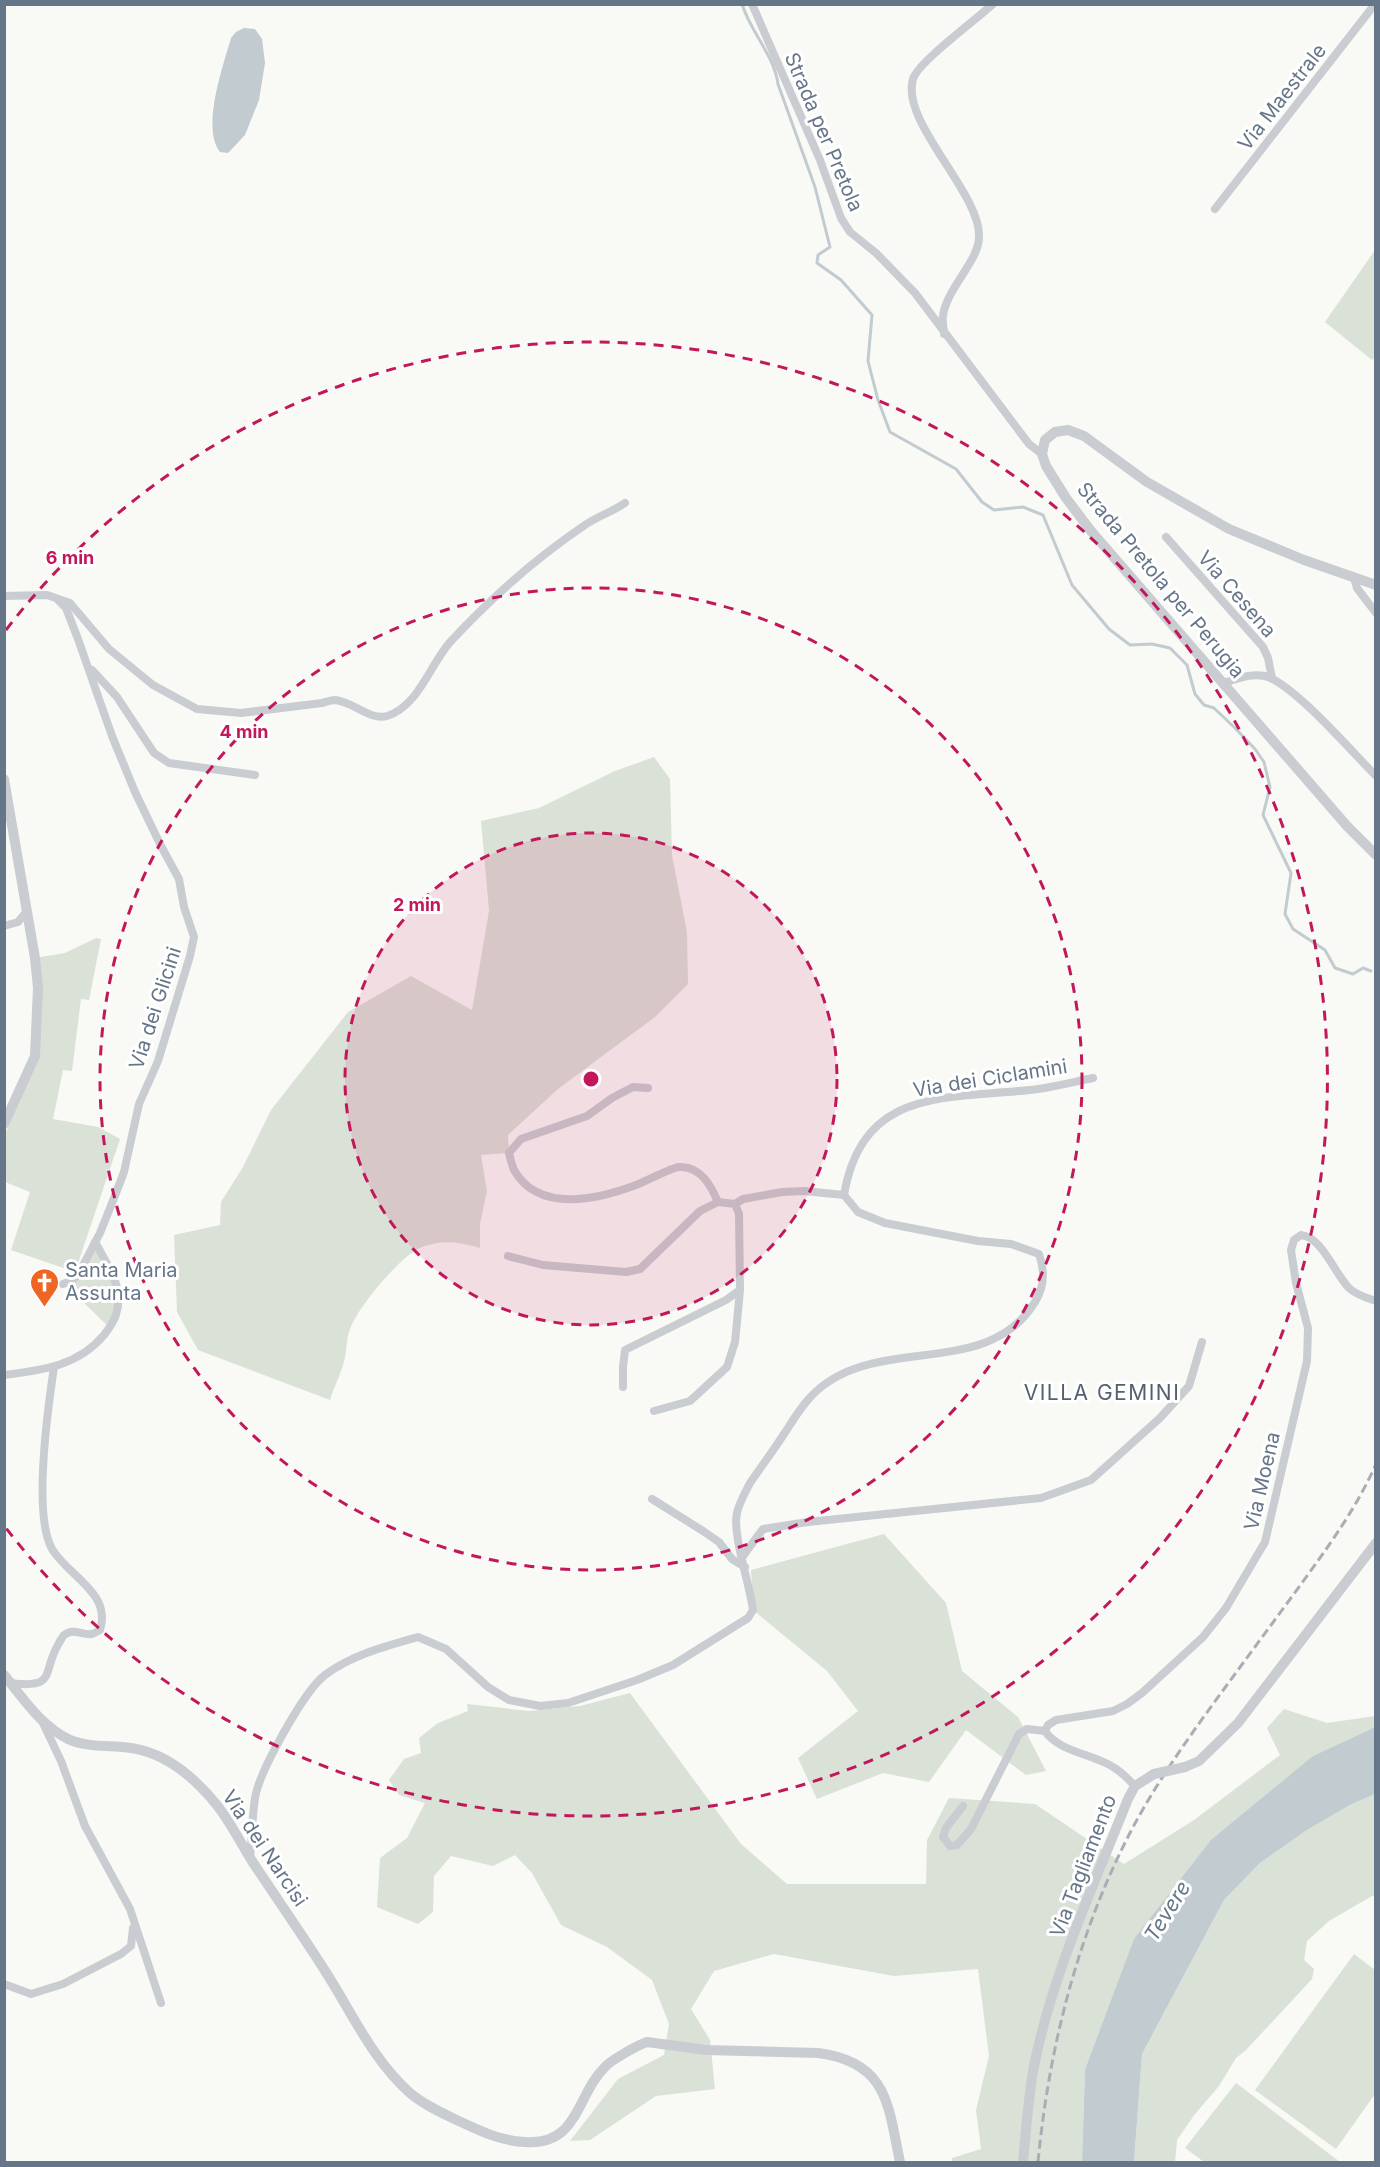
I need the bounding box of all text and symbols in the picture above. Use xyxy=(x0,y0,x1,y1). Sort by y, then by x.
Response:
street label: Via Maestrale xyxy=(1233,39,1331,155)
street label: Strada per Pretola xyxy=(780,49,868,215)
street label: Strada Pretola per Perugia xyxy=(1072,477,1250,683)
street label: Via Cesena xyxy=(1193,546,1281,642)
text: 6 min xyxy=(46,547,94,568)
text: 4 min xyxy=(220,721,268,742)
text: 2 min xyxy=(393,894,441,915)
street label: Via dei Glicini xyxy=(124,944,186,1072)
street label: Via dei Ciclamini xyxy=(911,1054,1069,1102)
centre of rings xyxy=(581,1069,601,1089)
place label: Santa Maria Assunta xyxy=(65,1258,178,1305)
church icon: Santa Maria Assunta xyxy=(28,1266,60,1308)
district label: VILLA GEMINI xyxy=(1024,1380,1180,1405)
street label: Via Moena xyxy=(1239,1429,1285,1533)
street label: Via dei Narcisi xyxy=(217,1785,313,1911)
street label: Via Tagliamento xyxy=(1045,1791,1121,1941)
water label: Tevere xyxy=(1139,1876,1195,1946)

